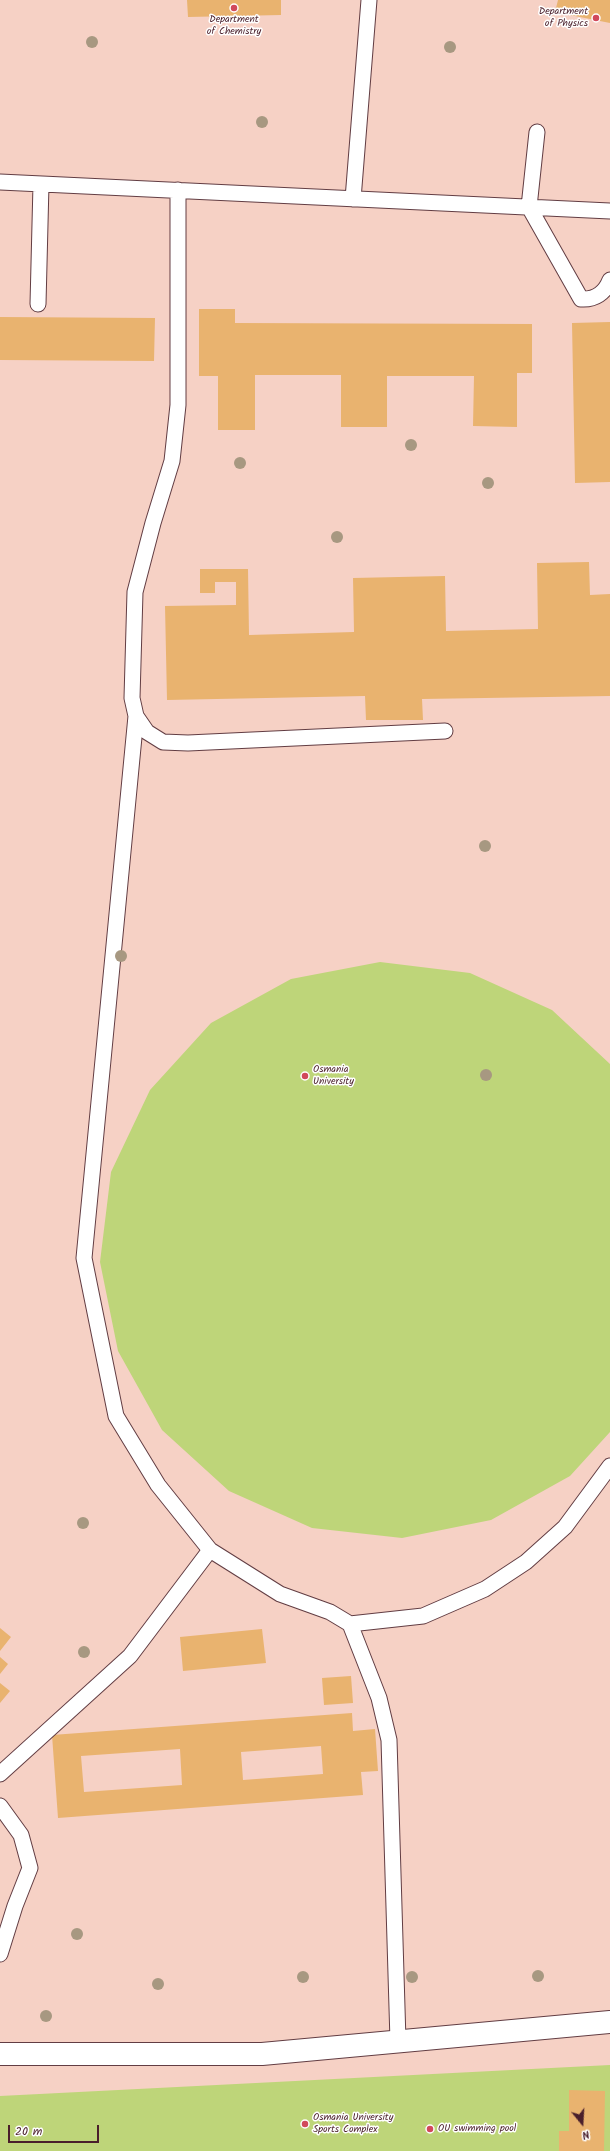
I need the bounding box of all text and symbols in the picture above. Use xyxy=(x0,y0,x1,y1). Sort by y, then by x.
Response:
marker: Department of Chemistry xyxy=(229,3,239,13)
place label: Department of Physics xyxy=(539,6,588,30)
marker: Department of Physics xyxy=(591,13,601,23)
place label: Department of Chemistry xyxy=(207,14,261,38)
place label: Osmania University xyxy=(313,1064,354,1088)
marker: Osmania University xyxy=(300,1071,310,1081)
north arrow xyxy=(562,2103,602,2143)
place label: Osmania University Sports Complex xyxy=(313,2112,393,2136)
scale bar xyxy=(10,2117,101,2143)
marker: Osmania University Sports Complex xyxy=(300,2119,310,2129)
text: 20 m xyxy=(15,2122,42,2141)
place label: OU swimming pool xyxy=(438,2123,516,2135)
marker: OU swimming pool xyxy=(425,2124,435,2134)
text: N xyxy=(580,2125,592,2144)

